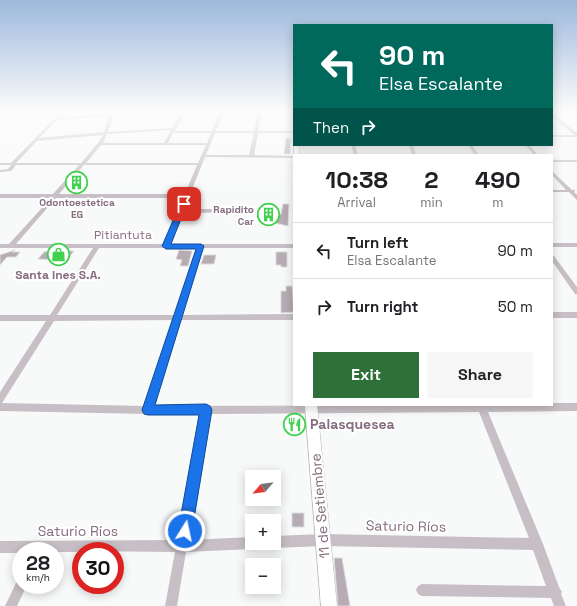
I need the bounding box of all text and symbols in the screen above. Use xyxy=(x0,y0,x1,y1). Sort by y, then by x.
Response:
text: 90 m xyxy=(379,37,445,73)
icon: left xyxy=(313,40,365,92)
text: Elsa Escalante xyxy=(379,72,503,95)
icon: right xyxy=(357,116,379,138)
text: Then xyxy=(313,118,349,137)
text: 10:38 xyxy=(325,164,388,195)
text: 2 xyxy=(424,164,439,195)
text: 490 xyxy=(475,164,521,195)
building icon: Odontoestetica EG xyxy=(64,169,90,195)
pin xyxy=(167,187,201,221)
icon: arrive xyxy=(173,193,195,215)
text: Arrival xyxy=(337,194,376,211)
text: min xyxy=(420,194,443,211)
text: m xyxy=(492,194,503,211)
place label: Odontoestetica EG xyxy=(39,196,115,221)
building icon: Rapidito Car xyxy=(256,202,282,228)
place label: Rapidito Car xyxy=(213,203,254,228)
street label: Pitiantuta xyxy=(94,227,152,243)
text: Turn left xyxy=(347,233,409,252)
icon: left xyxy=(313,240,335,262)
shop icon: Santa Ines S.A. xyxy=(45,241,71,267)
text: 90 m xyxy=(497,241,533,260)
text: Elsa Escalante xyxy=(347,252,436,269)
place label: Santa Ines S.A. xyxy=(15,267,101,283)
icon: right xyxy=(313,296,335,318)
text: Turn right xyxy=(347,297,418,316)
text: 50 m xyxy=(498,297,533,316)
button: Exit xyxy=(313,352,419,398)
button: Share xyxy=(427,352,533,398)
restaurant icon: Palasquesea xyxy=(281,411,307,437)
place label: Palasquesea xyxy=(310,415,395,433)
street label: 11 de Setiembre xyxy=(306,453,334,559)
north arrow xyxy=(245,470,281,506)
map controls xyxy=(245,470,281,594)
position arrow xyxy=(164,510,206,552)
button: + xyxy=(245,514,281,550)
street label: Saturio Ríos xyxy=(366,516,446,536)
street label: Saturio Ríos xyxy=(38,522,118,540)
speed limit sign: 30 xyxy=(72,542,124,594)
text: 28 xyxy=(26,550,50,576)
button: − xyxy=(245,558,281,594)
text: km/h xyxy=(26,571,50,584)

